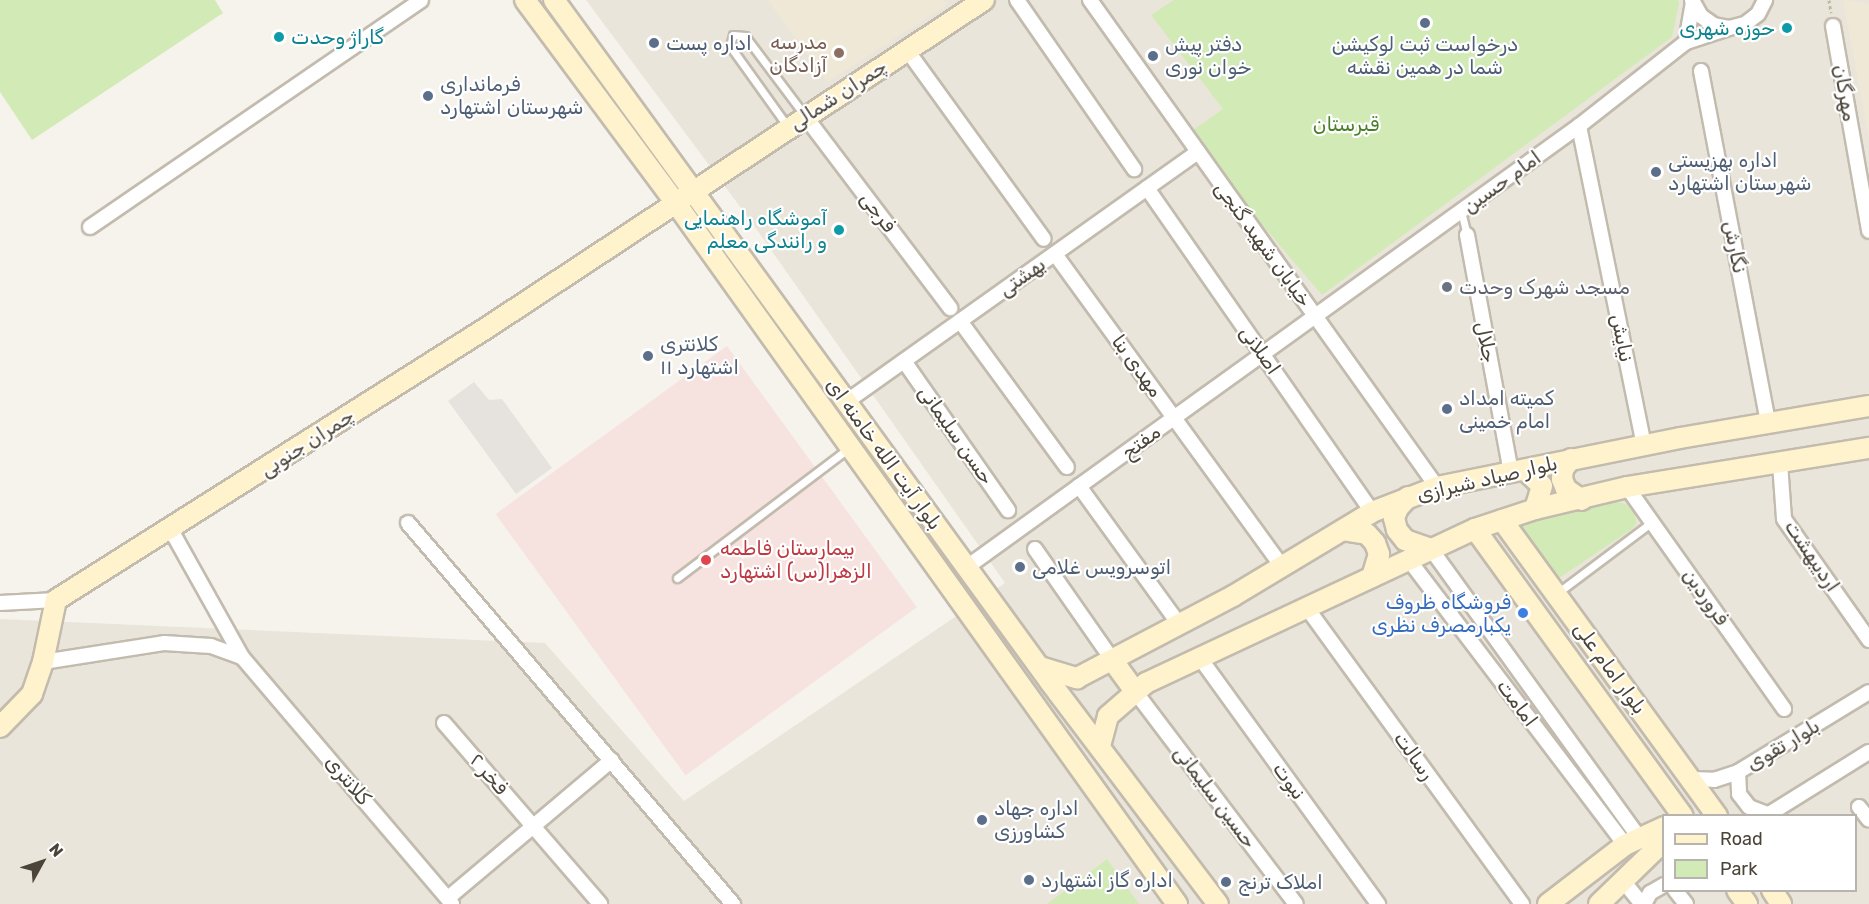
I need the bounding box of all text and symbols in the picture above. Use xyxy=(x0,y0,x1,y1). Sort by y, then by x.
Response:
marker: درخواست ثبت لوکیشن شما در همین نقشه xyxy=(1418,16,1432,30)
place label: حوزه شهری xyxy=(1679,16,1775,40)
marker: حوزه شهری xyxy=(1780,21,1794,35)
place label: گاراژ وحدت xyxy=(291,25,384,49)
marker: گاراژ وحدت xyxy=(272,30,286,44)
place label: مدرسه آزادگان xyxy=(769,30,827,77)
place label: اداره پست xyxy=(666,31,752,55)
place label: دفتر پیش خوان نوری xyxy=(1165,33,1251,80)
place label: درخواست ثبت لوکیشن شما در همین نقشه xyxy=(1332,33,1518,80)
marker: اداره پست xyxy=(647,36,661,50)
marker: مدرسه آزادگان xyxy=(832,46,846,60)
marker: دفتر پیش خوان نوری xyxy=(1146,49,1160,63)
street label: چمران شمالی xyxy=(785,55,891,135)
street label: مهرگان xyxy=(1828,63,1862,123)
place label: فرمانداری شهرستان اشتهارد xyxy=(440,72,583,119)
marker: فرمانداری شهرستان اشتهارد xyxy=(421,89,435,103)
park label: قبرستان xyxy=(1313,112,1379,136)
street label: امام حسین xyxy=(1458,146,1546,218)
place label: اداره بهزیستی شهرستان اشتهارد xyxy=(1668,148,1811,195)
marker: اداره بهزیستی شهرستان اشتهارد xyxy=(1649,165,1663,179)
street label: خیابان شهید گنجی xyxy=(1209,177,1317,311)
street label: فرجی xyxy=(855,187,901,237)
place label: آموشگاه راهنمایی و رانندگی معلم xyxy=(684,207,827,254)
street label: نگارش xyxy=(1718,219,1752,275)
marker: آموشگاه راهنمایی و رانندگی معلم xyxy=(832,223,846,237)
street label: بهشتی xyxy=(994,252,1050,302)
place label: مسجد شهرک وحدت xyxy=(1459,275,1630,299)
marker: مسجد شهرک وحدت xyxy=(1440,280,1454,294)
street label: نیایش xyxy=(1606,312,1638,364)
street label: جلال xyxy=(1470,319,1502,365)
street label: اصلانی xyxy=(1235,321,1285,379)
street label: مهدی بنا xyxy=(1106,330,1168,402)
place label: کلانتری ۱۱ اشتهارد xyxy=(660,332,739,379)
marker: کلانتری ۱۱ اشتهارد xyxy=(641,349,655,363)
street label: بلوار آیت الله خامنه ای xyxy=(821,373,947,535)
street label: حسن سلیمانی xyxy=(913,381,999,489)
place label: کمیته امداد امام خمینی xyxy=(1459,386,1554,433)
marker: کمیته امداد امام خمینی xyxy=(1440,402,1454,416)
street label: چمران جنوبی xyxy=(255,404,359,482)
street label: مفتح xyxy=(1117,420,1165,464)
street label: بلوار صیاد شیرازی xyxy=(1414,451,1560,507)
street label: اردیبهشت xyxy=(1779,516,1845,596)
place label: بیمارستان فاطمه الزهرا(س) اشتهارد xyxy=(720,536,872,583)
marker: بیمارستان فاطمه الزهرا(س) اشتهارد xyxy=(697,551,715,569)
place label: اتوسرویس غلامی xyxy=(1032,555,1171,579)
marker: اتوسرویس غلامی xyxy=(1013,560,1027,574)
street label: فروردین xyxy=(1678,564,1734,630)
place label: فروشگاه ظروف یکبارمصرف نظری xyxy=(1372,590,1511,637)
marker: فروشگاه ظروف یکبارمصرف نظری xyxy=(1516,606,1530,620)
street label: بلوار امام علی xyxy=(1568,617,1652,719)
street label: امامت xyxy=(1491,675,1543,731)
street label: بلوار تقوی xyxy=(1742,714,1824,776)
street label: رسالت xyxy=(1388,727,1440,785)
street label: حسین سلیمانی xyxy=(1169,741,1261,853)
street label: فخر ۲ xyxy=(465,748,513,800)
street label: کلانتری xyxy=(320,750,376,810)
street label: نبوت xyxy=(1267,758,1311,804)
place label: اداره جهاد کشاورزی xyxy=(994,796,1079,843)
marker: اداره جهاد کشاورزی xyxy=(975,813,989,827)
legend xyxy=(1662,814,1857,892)
text: Road xyxy=(1720,828,1763,850)
north arrow xyxy=(12,832,72,892)
text: N xyxy=(45,840,67,861)
text: Park xyxy=(1720,858,1757,880)
place label: اداره گاز اشتهارد xyxy=(1041,868,1173,892)
place label: املاک ترنج xyxy=(1238,870,1323,894)
marker: اداره گاز اشتهارد xyxy=(1022,873,1036,887)
marker: املاک ترنج xyxy=(1219,875,1233,889)

